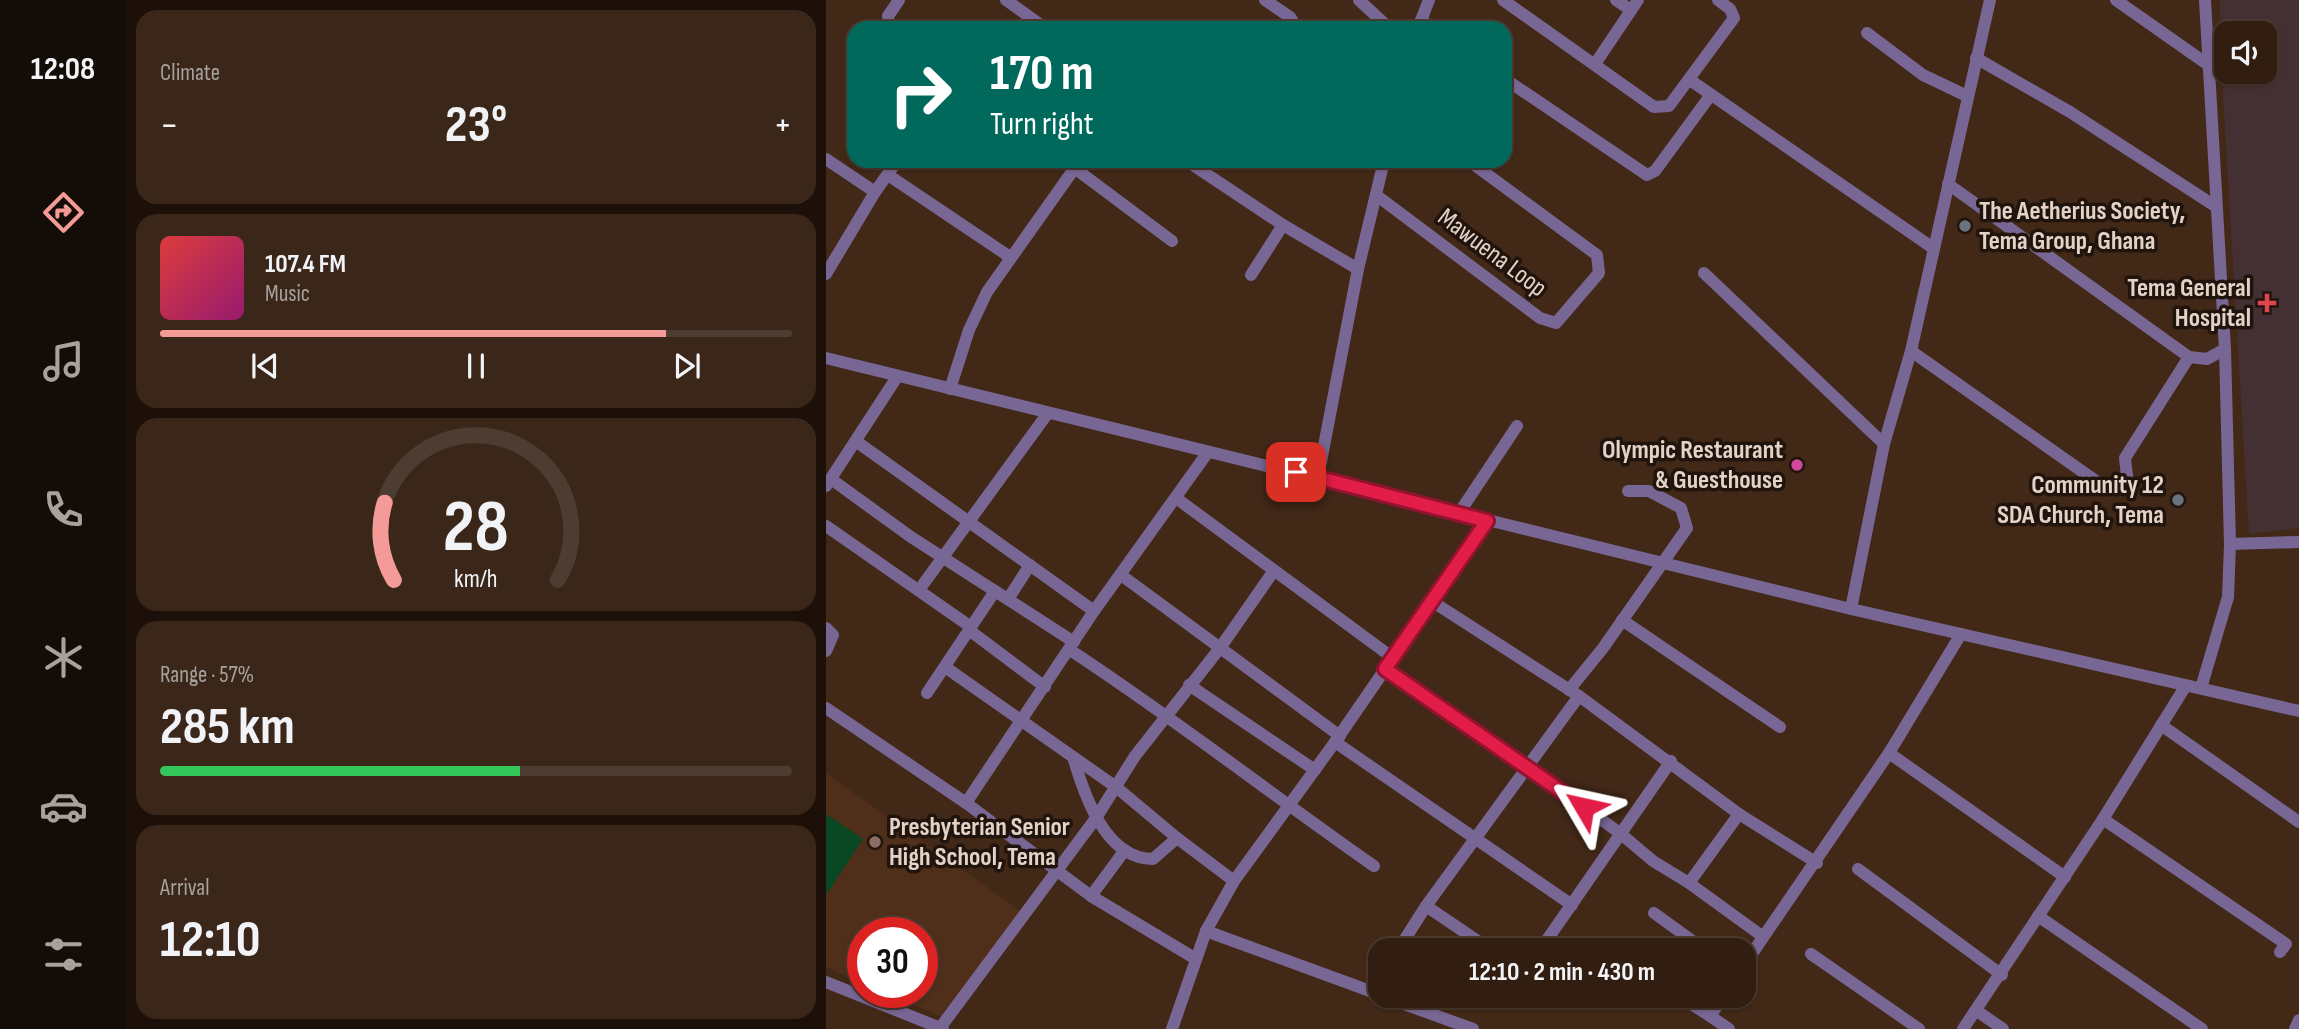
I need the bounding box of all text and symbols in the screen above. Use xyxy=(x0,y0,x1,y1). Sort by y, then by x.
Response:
map controls xyxy=(2214,21,2277,84)
button: sound xyxy=(2214,21,2277,84)
text: 170 m xyxy=(990,45,1094,104)
icon: right xyxy=(875,49,966,140)
text: 12:08 xyxy=(31,50,95,89)
text: Climate xyxy=(160,59,220,87)
text: 23° xyxy=(445,94,507,157)
text: − xyxy=(160,103,179,148)
text: + xyxy=(773,103,792,148)
text: Turn right xyxy=(990,105,1094,144)
icon: directions xyxy=(39,188,88,237)
place label: The Aetherius Society, Tema Group, Ghana xyxy=(1979,196,2185,257)
street label: Mawuena Loop xyxy=(1431,202,1553,304)
marker: The Aetherius Society, Tema Group, Ghana xyxy=(1957,218,1973,234)
text: 107.4 FM xyxy=(265,249,346,280)
place label: Tema General Hospital xyxy=(2127,273,2251,334)
text: Music xyxy=(265,280,310,308)
marker: Tema General Hospital xyxy=(2257,293,2277,313)
icon: music xyxy=(39,337,88,386)
icon: previous xyxy=(246,347,284,385)
icon: pause xyxy=(457,347,495,385)
icon: next xyxy=(668,347,706,385)
place label: Olympic Restaurant & Guesthouse xyxy=(1602,435,1783,496)
pin xyxy=(1266,442,1326,502)
icon: arrive xyxy=(1277,453,1315,491)
marker: Olympic Restaurant & Guesthouse xyxy=(1789,457,1805,473)
place label: Community 12 SDA Church, Tema xyxy=(1997,470,2164,531)
icon: phone xyxy=(39,485,88,534)
text: 28 xyxy=(443,485,509,573)
marker: Community 12 SDA Church, Tema xyxy=(2170,492,2186,508)
text: km/h xyxy=(454,564,498,595)
icon: climate xyxy=(39,633,88,682)
text: Range · 57% xyxy=(160,661,254,689)
text: 285 km xyxy=(160,696,295,759)
position arrow xyxy=(1547,770,1621,844)
icon: car xyxy=(39,782,88,831)
place label: Presbyterian Senior High School, Tema xyxy=(889,812,1070,873)
marker: Presbyterian Senior High School, Tema xyxy=(867,834,883,850)
text: Arrival xyxy=(160,874,209,902)
text: 12:10 xyxy=(160,909,261,972)
speed limit sign: 30 xyxy=(847,917,938,1008)
icon: filters xyxy=(39,930,88,979)
text: 12:10 · 2 min · 430 m xyxy=(1469,957,1655,988)

